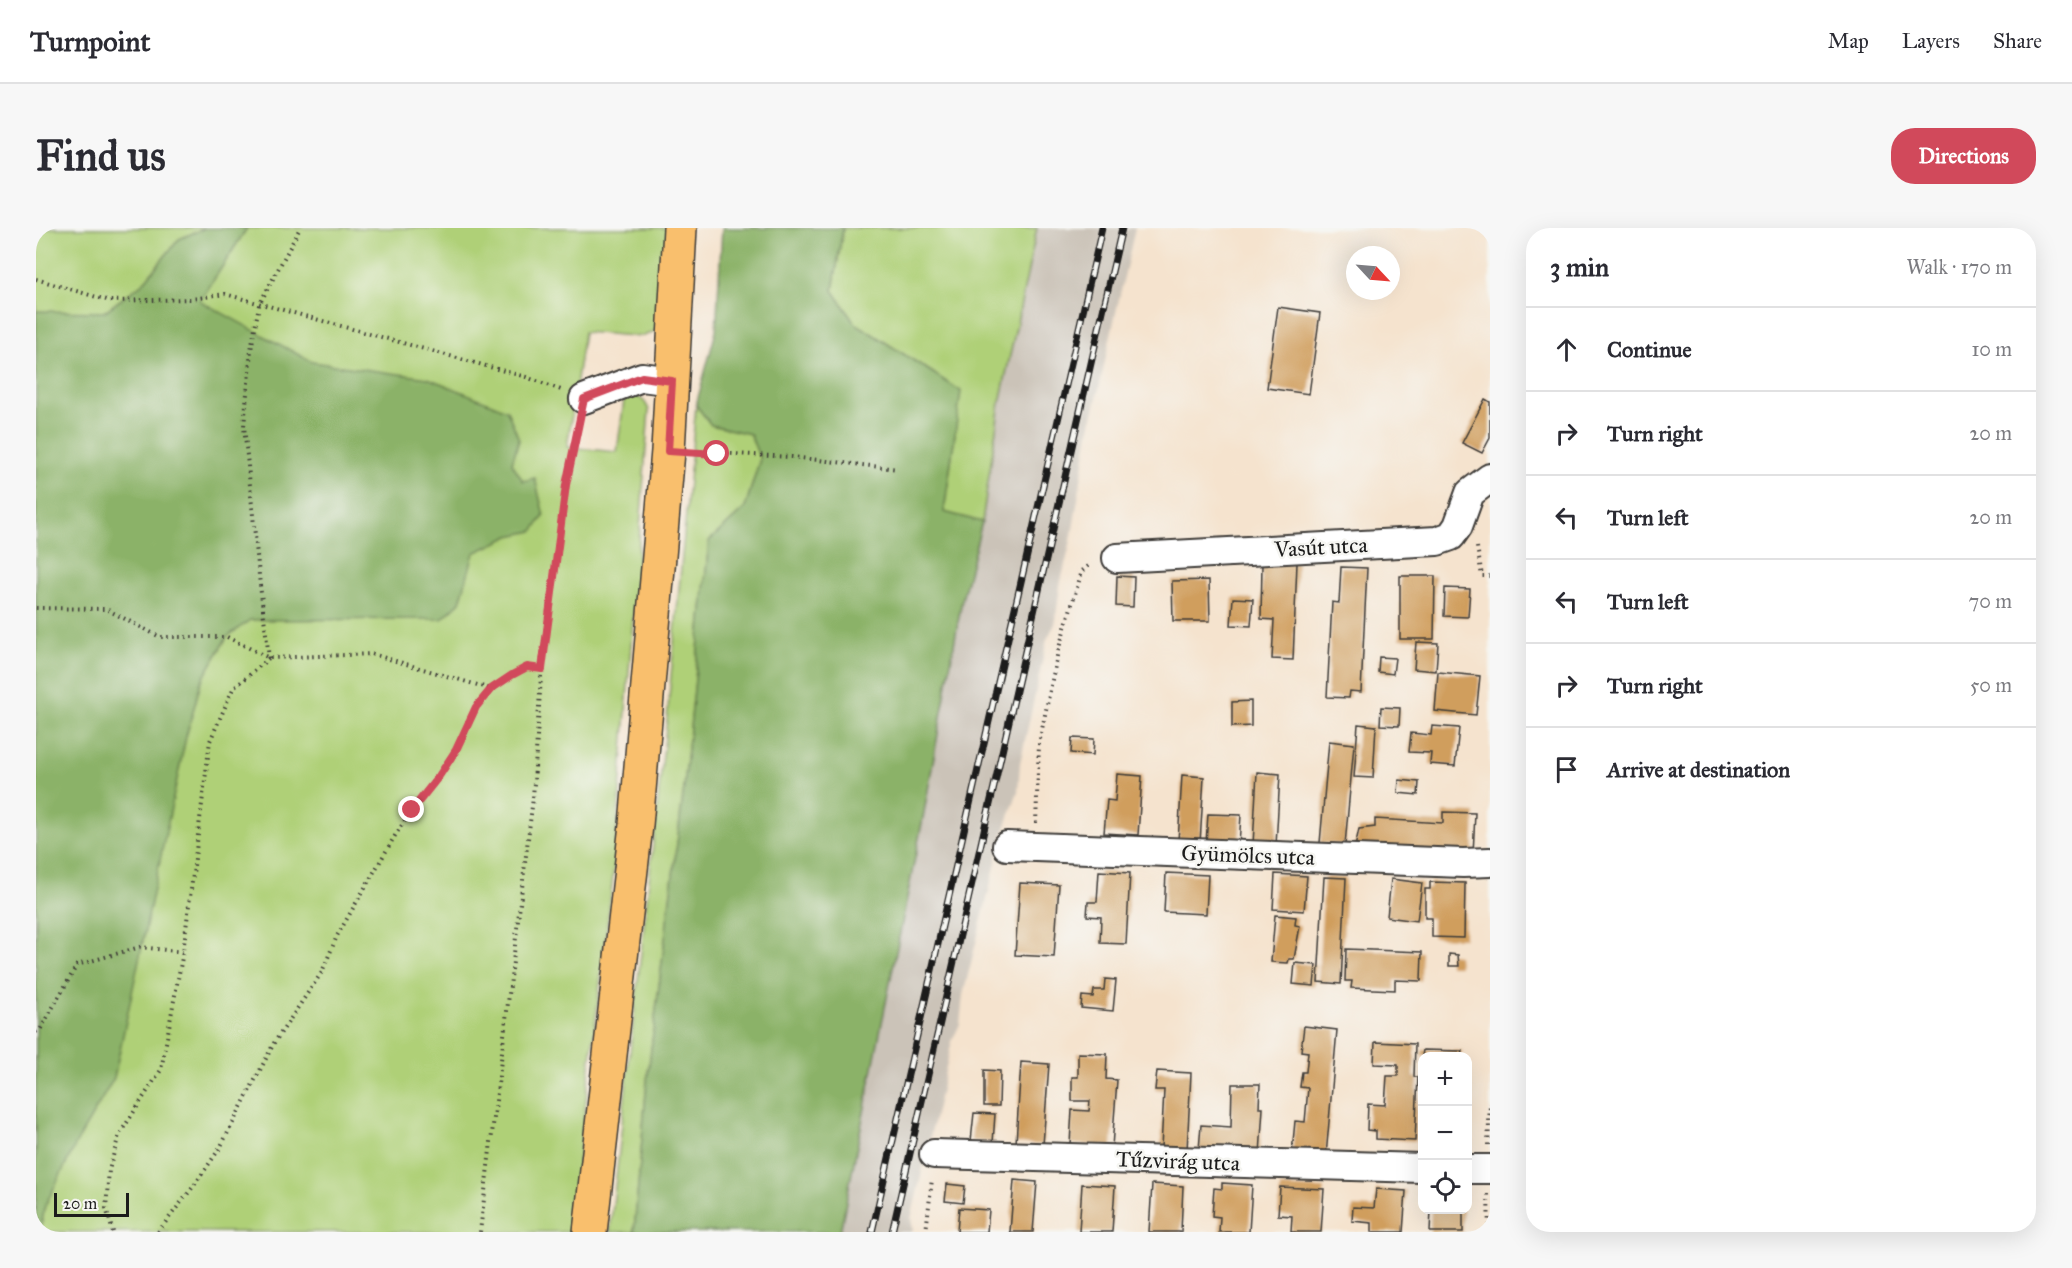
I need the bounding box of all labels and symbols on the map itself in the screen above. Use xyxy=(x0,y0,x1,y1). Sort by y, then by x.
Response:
north arrow xyxy=(1346,246,1400,300)
route start xyxy=(703,440,729,466)
street label: Vasút utca xyxy=(1273,531,1369,563)
route end xyxy=(398,796,424,822)
street label: Gyümölcs utca xyxy=(1181,839,1316,871)
street label: Tűzvirág utca xyxy=(1116,1145,1241,1177)
scale bar xyxy=(54,1190,129,1218)

